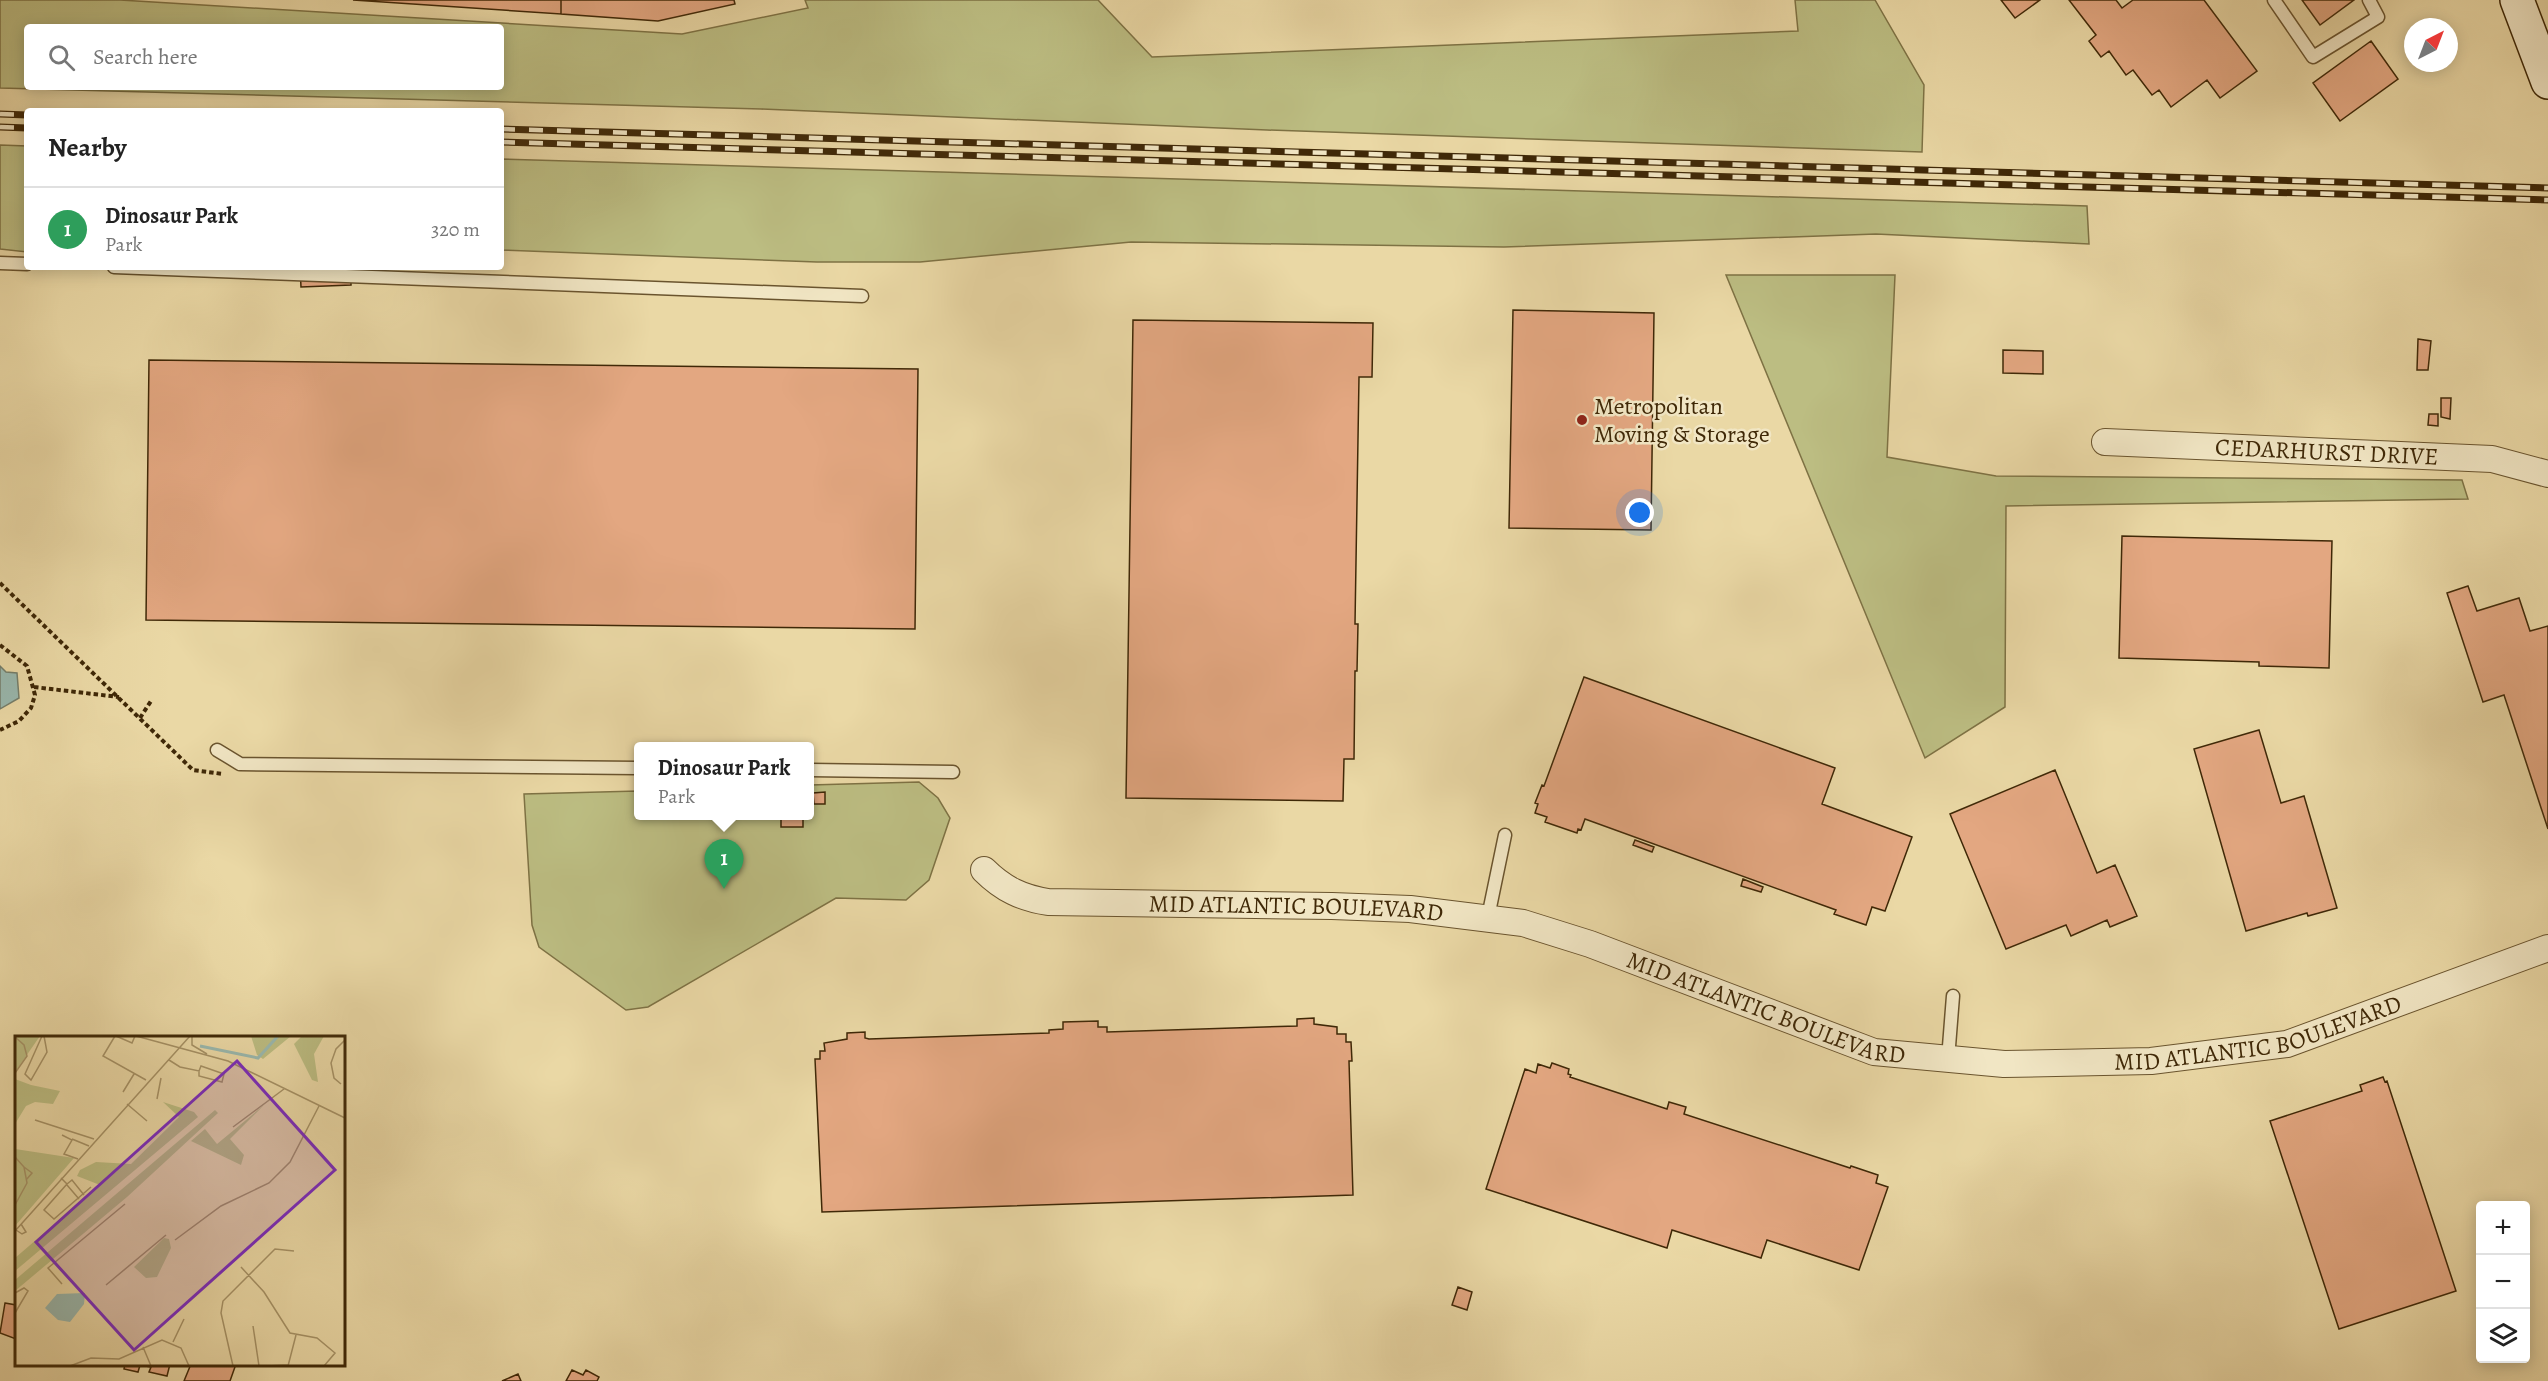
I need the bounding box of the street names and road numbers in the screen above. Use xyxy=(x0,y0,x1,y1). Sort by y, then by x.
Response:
street label: CEDARHURST DRIVE xyxy=(2215,431,2439,473)
street label: MID ATLANTIC BOULEVARD xyxy=(1149,887,1445,929)
street label: MID ATLANTIC BOULEVARD xyxy=(1622,943,1907,1071)
street label: MID ATLANTIC BOULEVARD xyxy=(2114,987,2406,1078)

